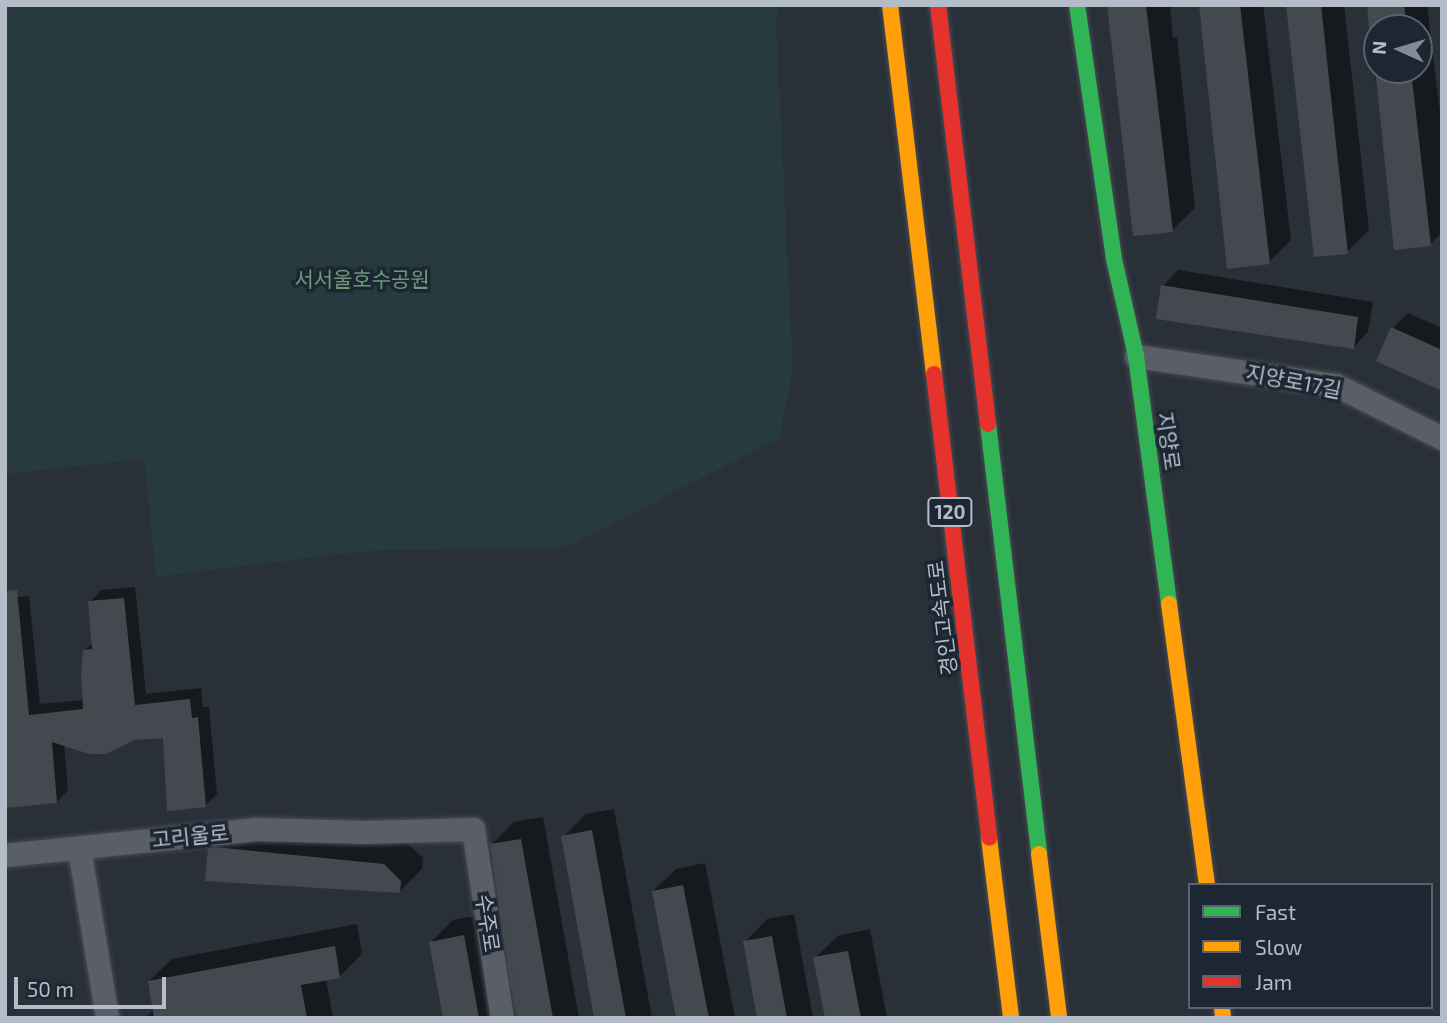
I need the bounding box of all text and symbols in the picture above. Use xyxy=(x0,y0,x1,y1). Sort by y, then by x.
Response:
north arrow xyxy=(1363,14,1433,84)
text: N xyxy=(1367,40,1390,55)
park label: 서서울호수공원 xyxy=(294,266,430,292)
street label: 지양로17길 xyxy=(1244,359,1344,403)
street label: 지양로 xyxy=(1152,411,1186,471)
road number: 120 xyxy=(927,496,973,527)
street label: 경인고속도로 xyxy=(922,559,962,677)
street label: 고리울로 xyxy=(150,819,230,853)
legend xyxy=(1188,883,1433,1009)
street label: 수주로 xyxy=(471,892,505,954)
text: Fast xyxy=(1255,899,1296,924)
text: Slow xyxy=(1255,934,1302,959)
scale bar xyxy=(18,964,170,1008)
text: Jam xyxy=(1255,969,1292,994)
text: 50 m xyxy=(27,976,74,1001)

